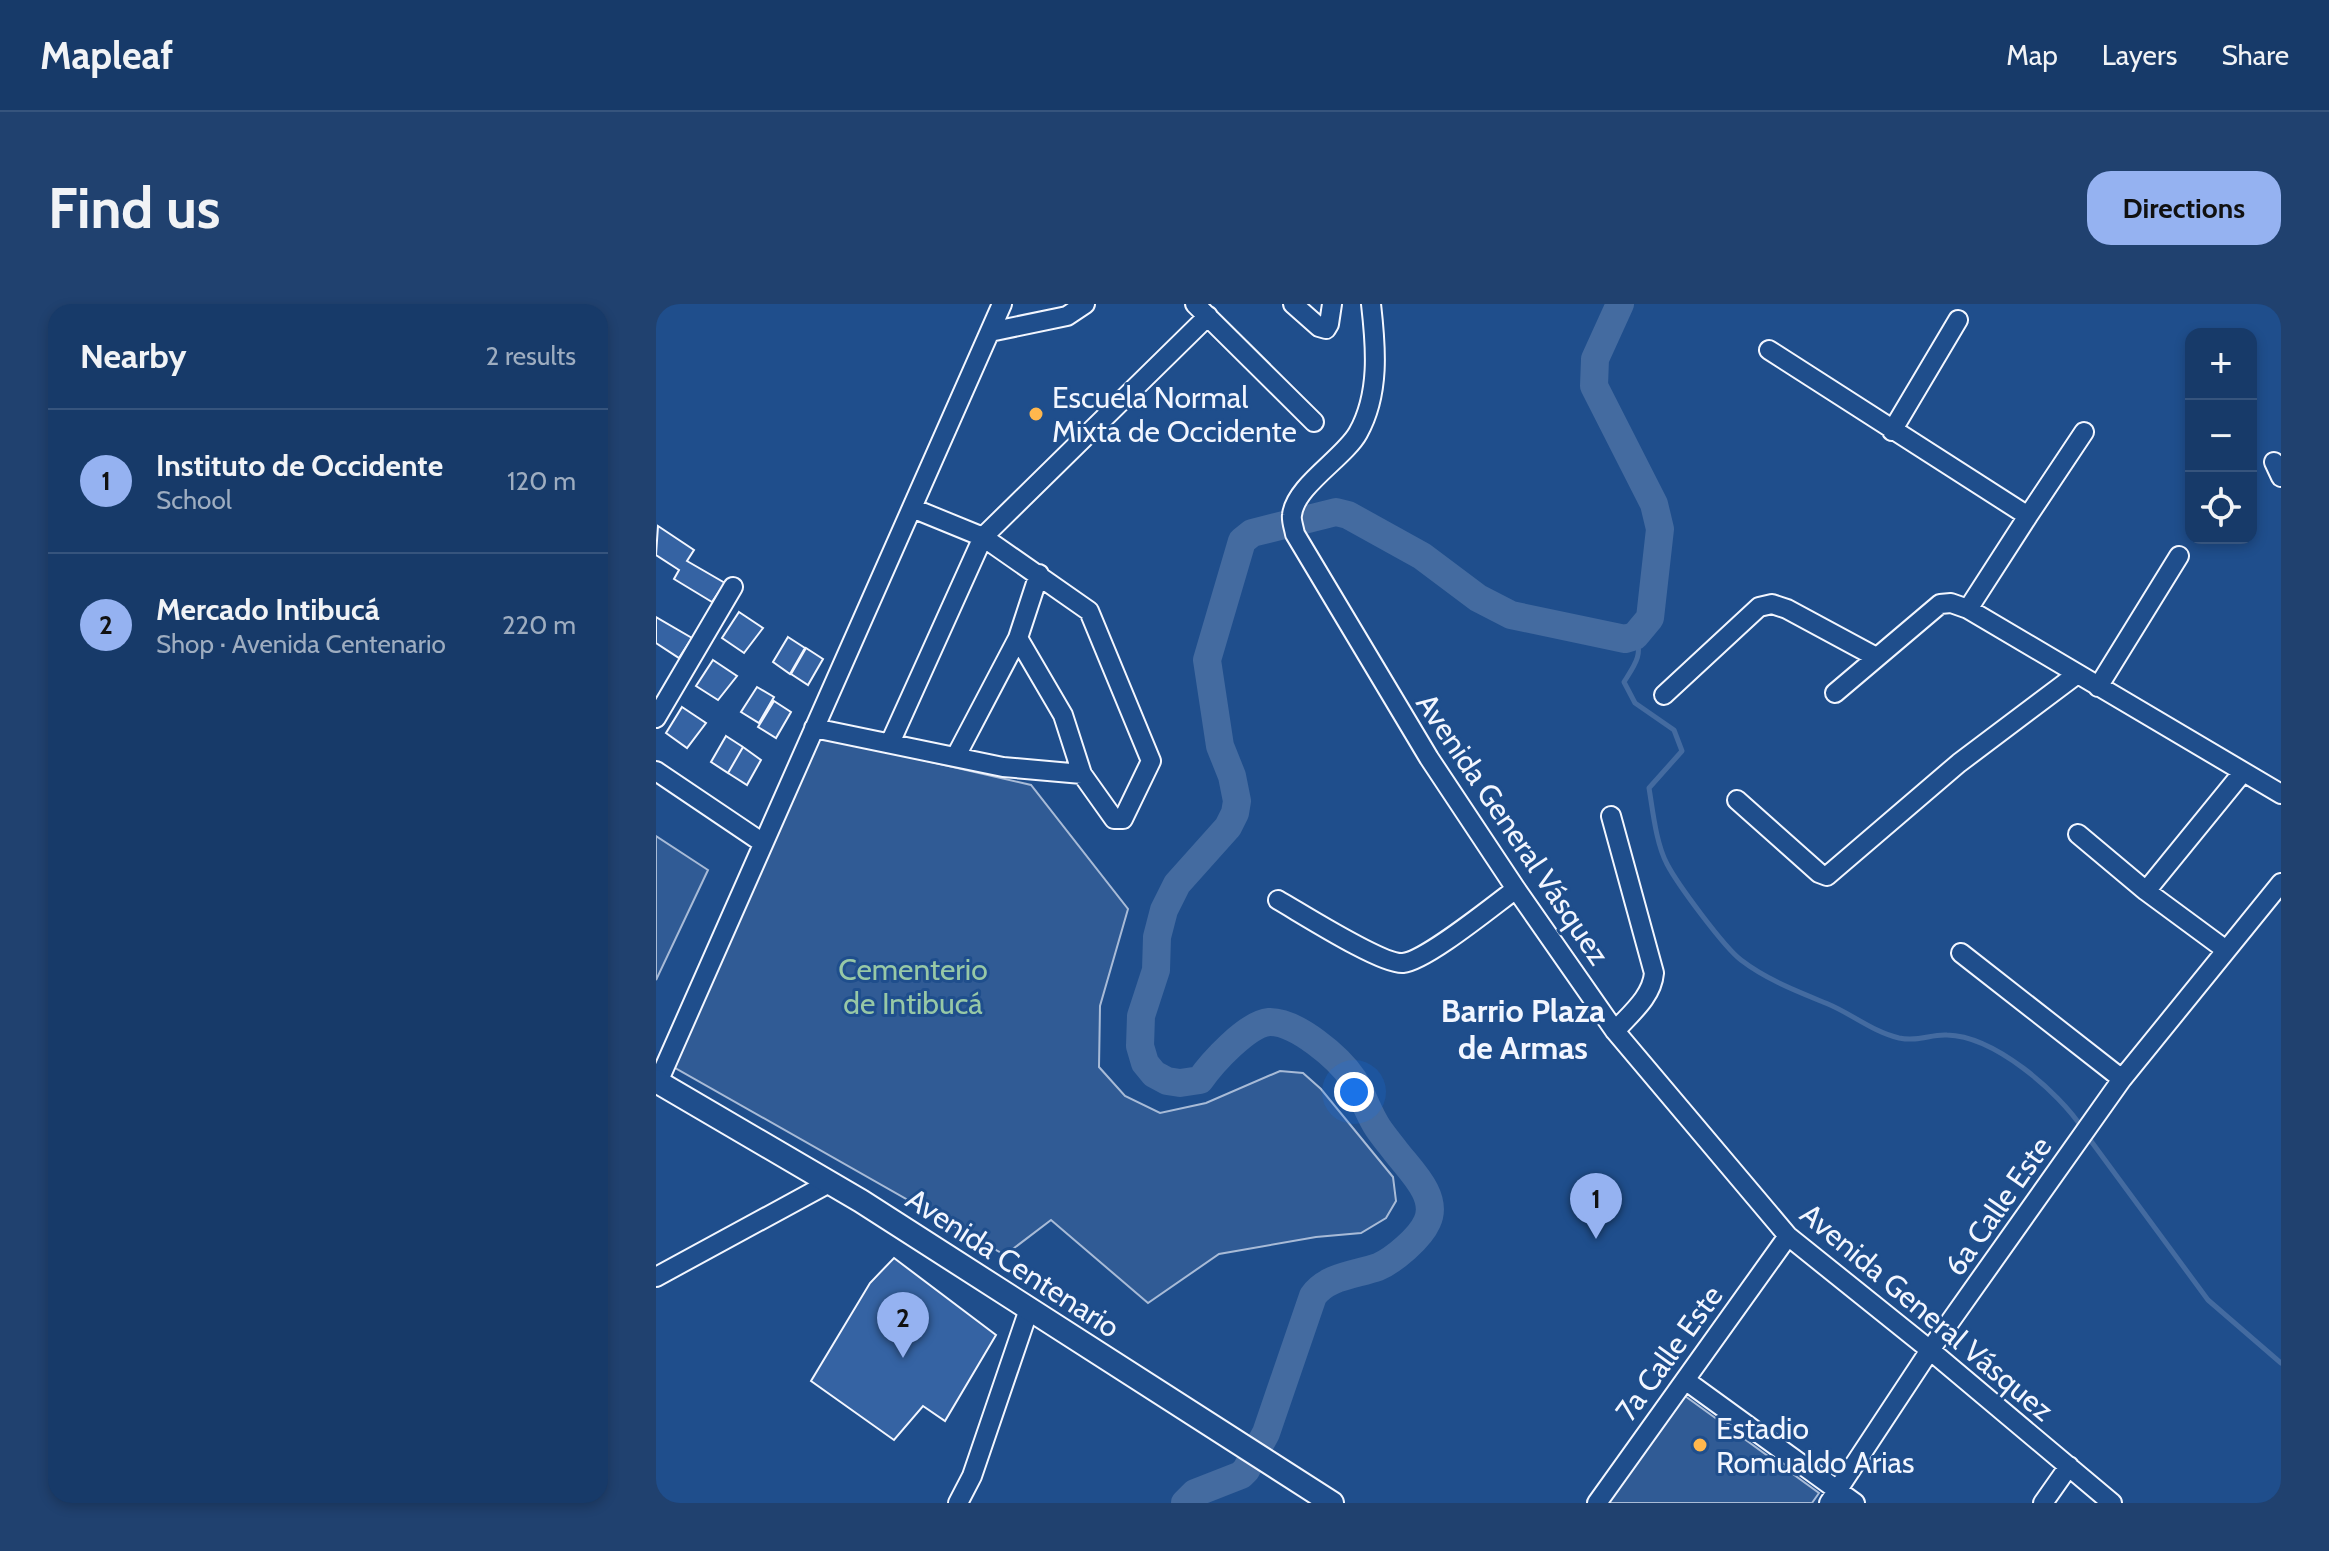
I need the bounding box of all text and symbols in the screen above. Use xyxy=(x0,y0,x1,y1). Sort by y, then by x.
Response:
text: Mapleaf xyxy=(40,32,173,79)
text: Map xyxy=(2006,38,2058,72)
text: Layers xyxy=(2102,38,2177,72)
text: Share xyxy=(2221,38,2289,72)
button: Directions xyxy=(2087,171,2281,245)
text: Find us xyxy=(48,174,221,242)
map controls xyxy=(2185,328,2257,544)
button: + xyxy=(2185,328,2257,400)
text: Nearby xyxy=(80,335,187,377)
text: 2 results xyxy=(485,340,576,372)
place label: Escuela Normal Mixta de Occidente xyxy=(1052,379,1297,450)
button: − xyxy=(2185,400,2257,472)
marker: Escuela Normal Mixta de Occidente xyxy=(1027,405,1045,423)
text: Instituto de Occidente xyxy=(156,447,443,484)
text: 1 xyxy=(101,465,111,497)
text: 120 m xyxy=(507,465,576,497)
button: locate xyxy=(2185,472,2257,544)
text: School xyxy=(156,484,232,516)
text: Mercado Intibucá xyxy=(156,591,380,628)
text: 2 xyxy=(99,609,113,641)
text: 220 m xyxy=(502,609,576,641)
text: Shop · Avenida Centenario xyxy=(156,628,446,660)
street label: Avenida General Vásquez xyxy=(1408,686,1618,972)
park label: Cementerio de Intibucá xyxy=(838,951,988,1022)
district label: Barrio Plaza de Armas xyxy=(1441,991,1605,1067)
your location xyxy=(1334,1072,1374,1112)
street label: 6a Calle Este xyxy=(1937,1129,2059,1283)
pin: 1 xyxy=(1570,1173,1622,1239)
street label: Avenida Centenario xyxy=(899,1180,1127,1346)
street label: Avenida General Vásquez xyxy=(1793,1195,2061,1429)
street label: 7a Calle Este xyxy=(1607,1278,1731,1428)
pin: 2 xyxy=(877,1292,929,1358)
place label: Estadio Romualdo Arias xyxy=(1716,1410,1914,1481)
marker: Estadio Romualdo Arias xyxy=(1691,1436,1709,1454)

